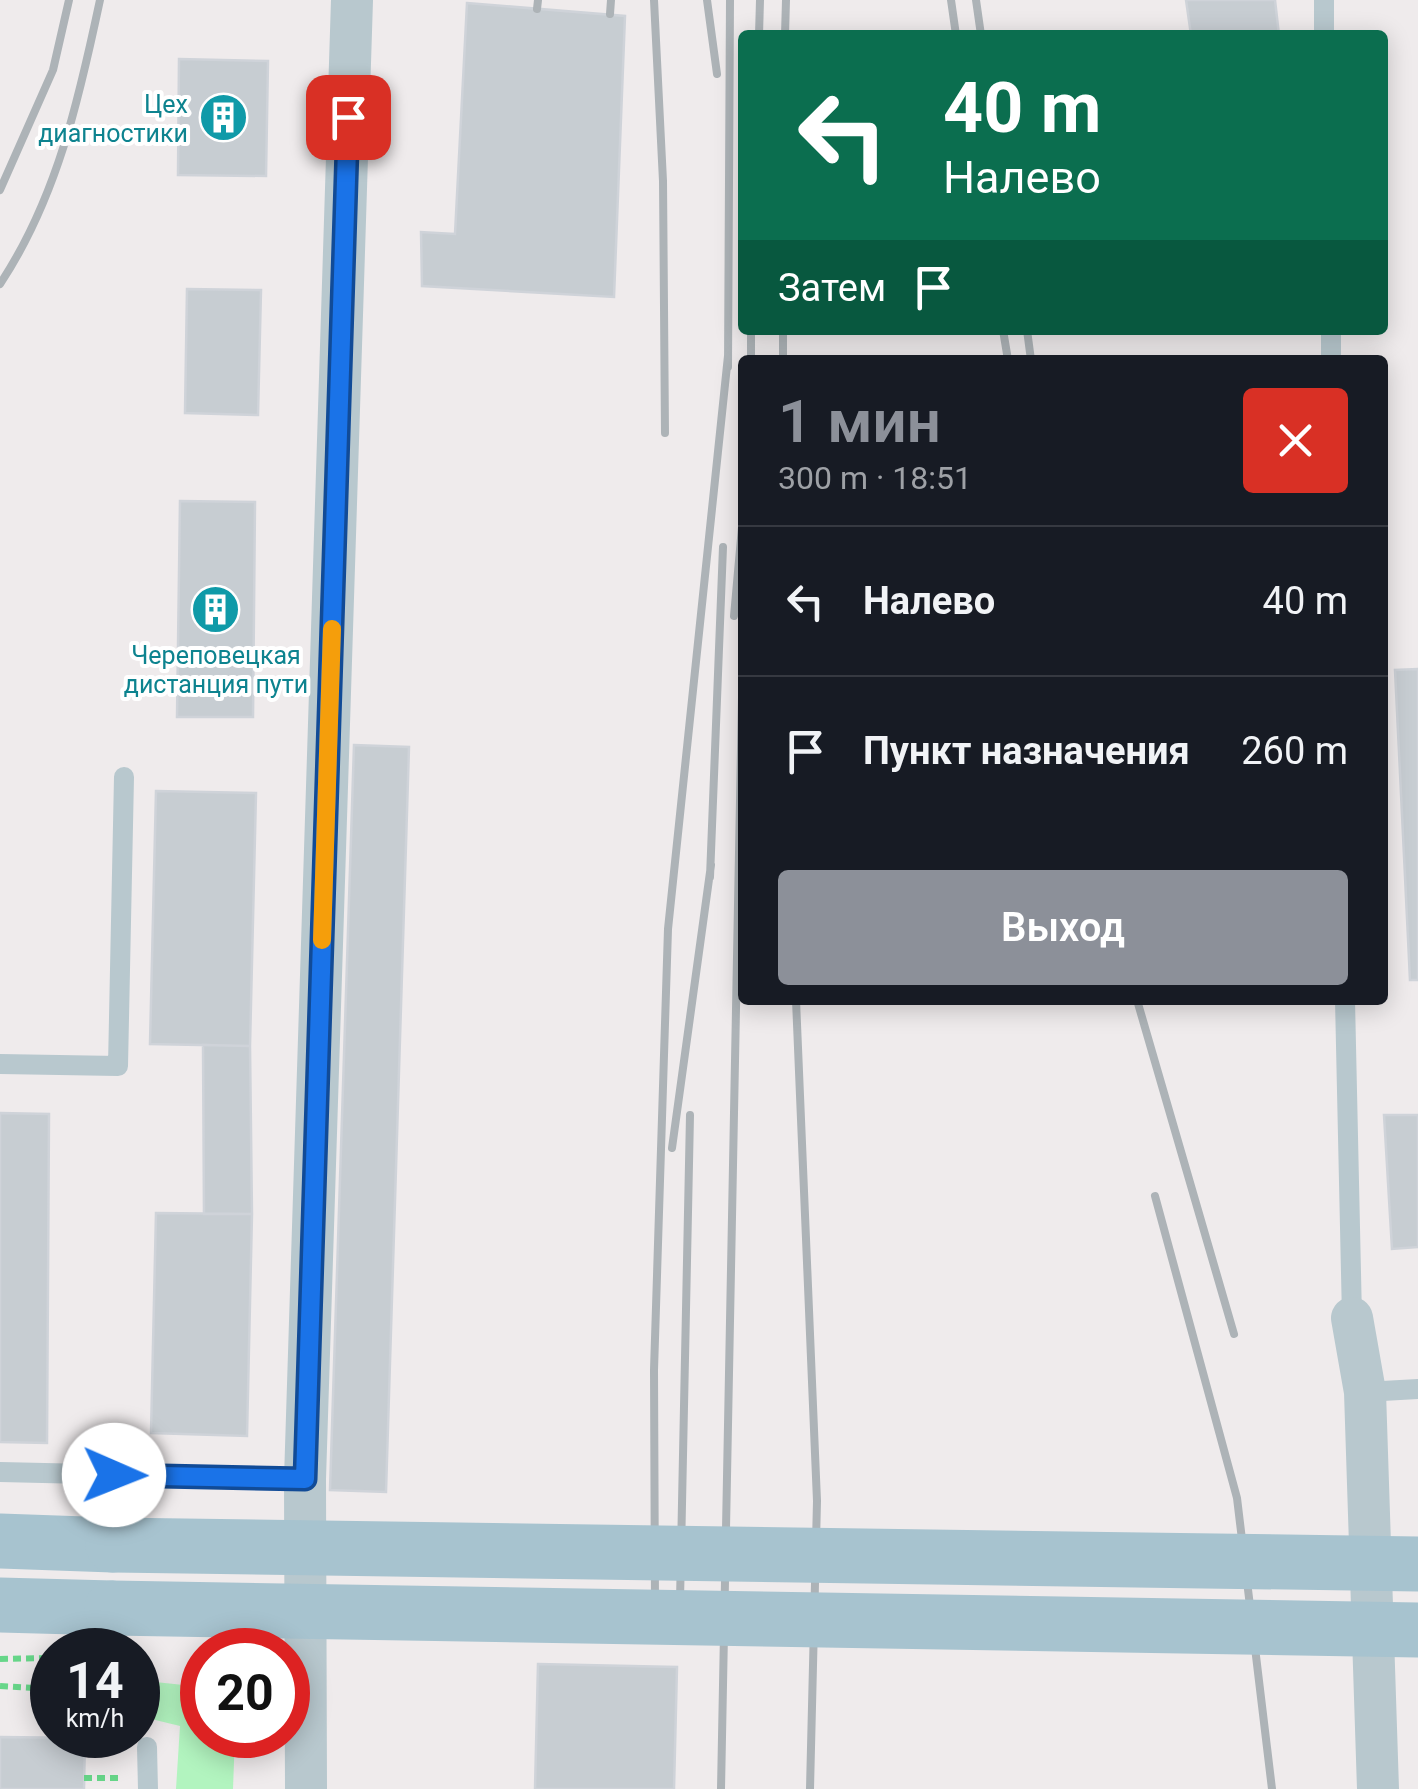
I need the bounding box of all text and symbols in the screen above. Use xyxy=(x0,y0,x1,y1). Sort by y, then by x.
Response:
text: 40 m xyxy=(943,67,1101,149)
icon: left xyxy=(778,70,908,200)
pin xyxy=(306,75,391,160)
place label: Цех диагностики xyxy=(38,90,188,148)
icon: arrive xyxy=(321,90,376,145)
building icon: Цех диагностики xyxy=(197,92,249,144)
text: Налево xyxy=(943,151,1101,204)
icon: arrive xyxy=(906,260,961,315)
text: Затем xyxy=(778,266,886,310)
text: 1 мин xyxy=(778,386,941,457)
button: close xyxy=(1243,388,1348,493)
text: 300 m · 18:51 xyxy=(778,459,972,497)
icon: left xyxy=(778,574,833,629)
text: Налево xyxy=(863,579,995,623)
text: 40 m xyxy=(1263,579,1348,623)
building icon: Череповецкая дистанция пути xyxy=(190,583,242,635)
place label: Череповецкая дистанция пути xyxy=(124,641,308,699)
icon: arrive xyxy=(778,724,833,779)
text: Пункт назначения xyxy=(863,729,1190,773)
text: 260 m xyxy=(1241,729,1348,773)
button: Выход xyxy=(778,870,1348,985)
position arrow xyxy=(62,1423,166,1527)
speed limit sign: 20 xyxy=(180,1628,310,1758)
text: 14 xyxy=(66,1652,124,1710)
text: km/h xyxy=(66,1704,124,1733)

